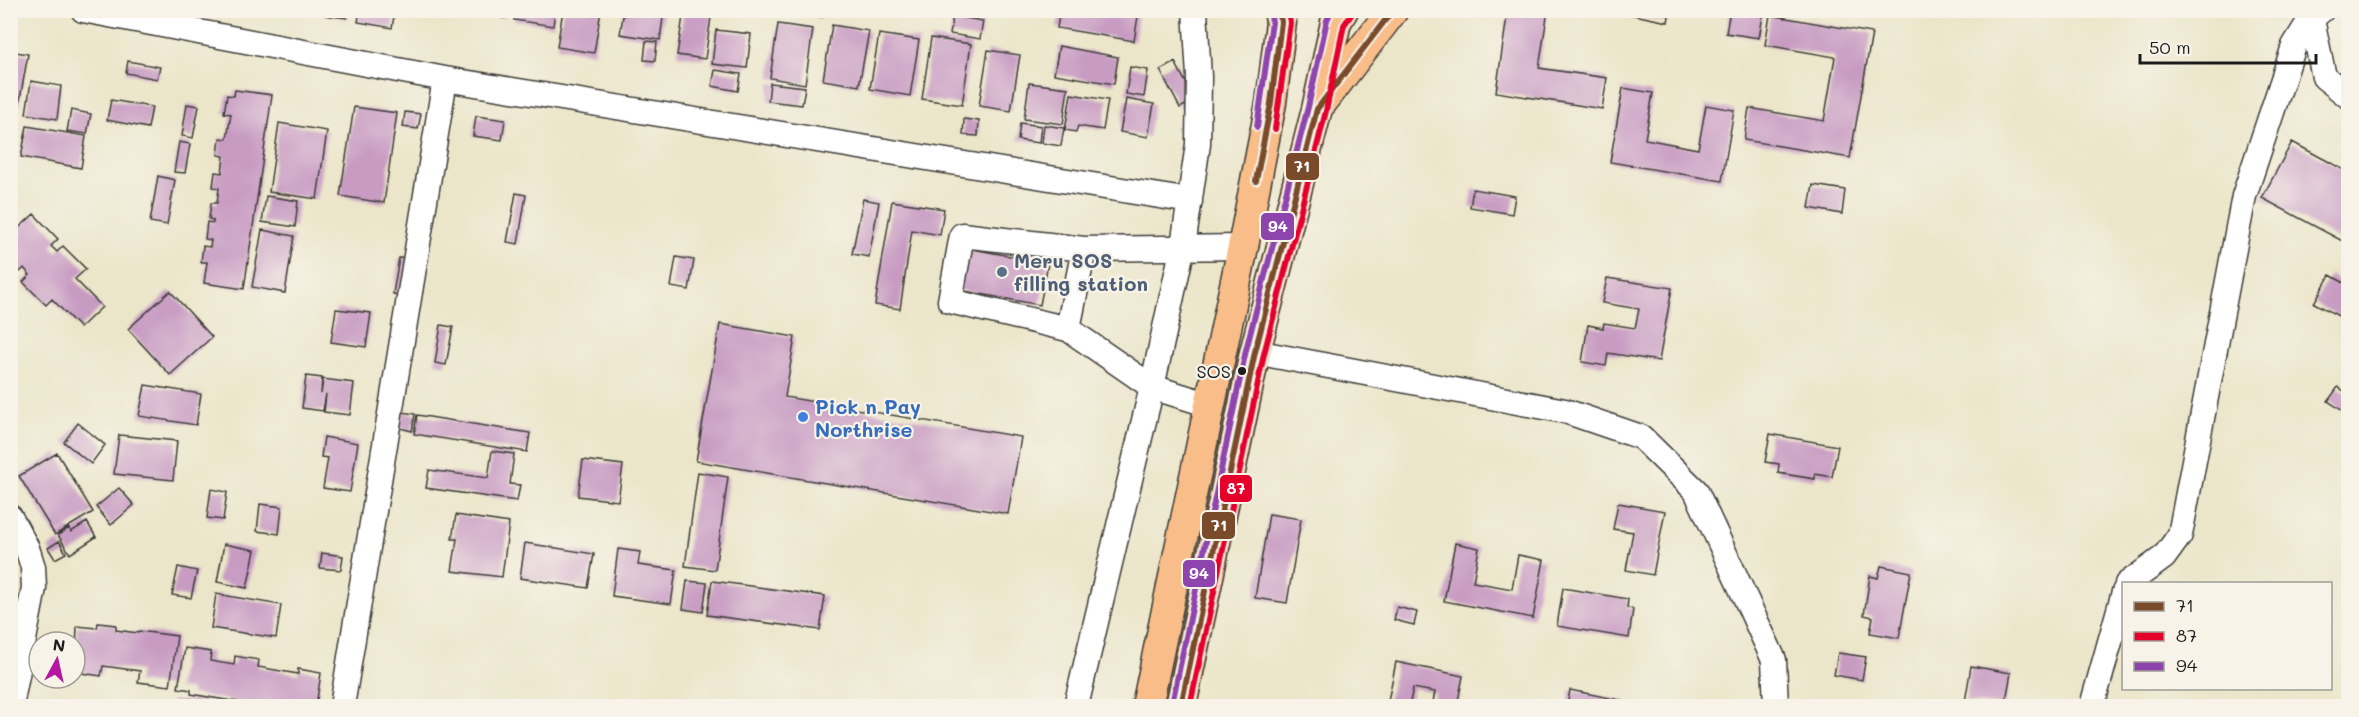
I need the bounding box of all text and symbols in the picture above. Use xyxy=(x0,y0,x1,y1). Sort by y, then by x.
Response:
scale bar xyxy=(2140,27,2316,65)
text: 50 m xyxy=(2149,35,2191,59)
line badge: 71 xyxy=(1285,152,1320,181)
text: 71 xyxy=(1294,155,1310,176)
line badge: 94 xyxy=(1260,212,1295,241)
text: 94 xyxy=(1268,215,1288,236)
place label: Meru SOS filling station xyxy=(1014,247,1148,296)
marker: Meru SOS filling station xyxy=(995,265,1009,279)
place label: SOS xyxy=(1196,359,1231,383)
marker: SOS xyxy=(1236,365,1248,377)
place label: Pick n Pay Northrise xyxy=(815,393,921,442)
marker: Pick n Pay Northrise xyxy=(796,410,810,424)
line badge: 87 xyxy=(1219,474,1253,503)
text: 87 xyxy=(1227,477,1245,498)
line badge: 71 xyxy=(1201,511,1236,540)
text: 71 xyxy=(1211,514,1227,535)
line badge: 94 xyxy=(1182,559,1216,588)
text: 94 xyxy=(1189,562,1209,583)
legend xyxy=(2122,582,2332,690)
text: 71 xyxy=(2176,593,2194,617)
text: 87 xyxy=(2176,623,2197,647)
north arrow xyxy=(27,630,87,690)
text: N xyxy=(52,633,67,656)
text: 94 xyxy=(2176,653,2198,677)

